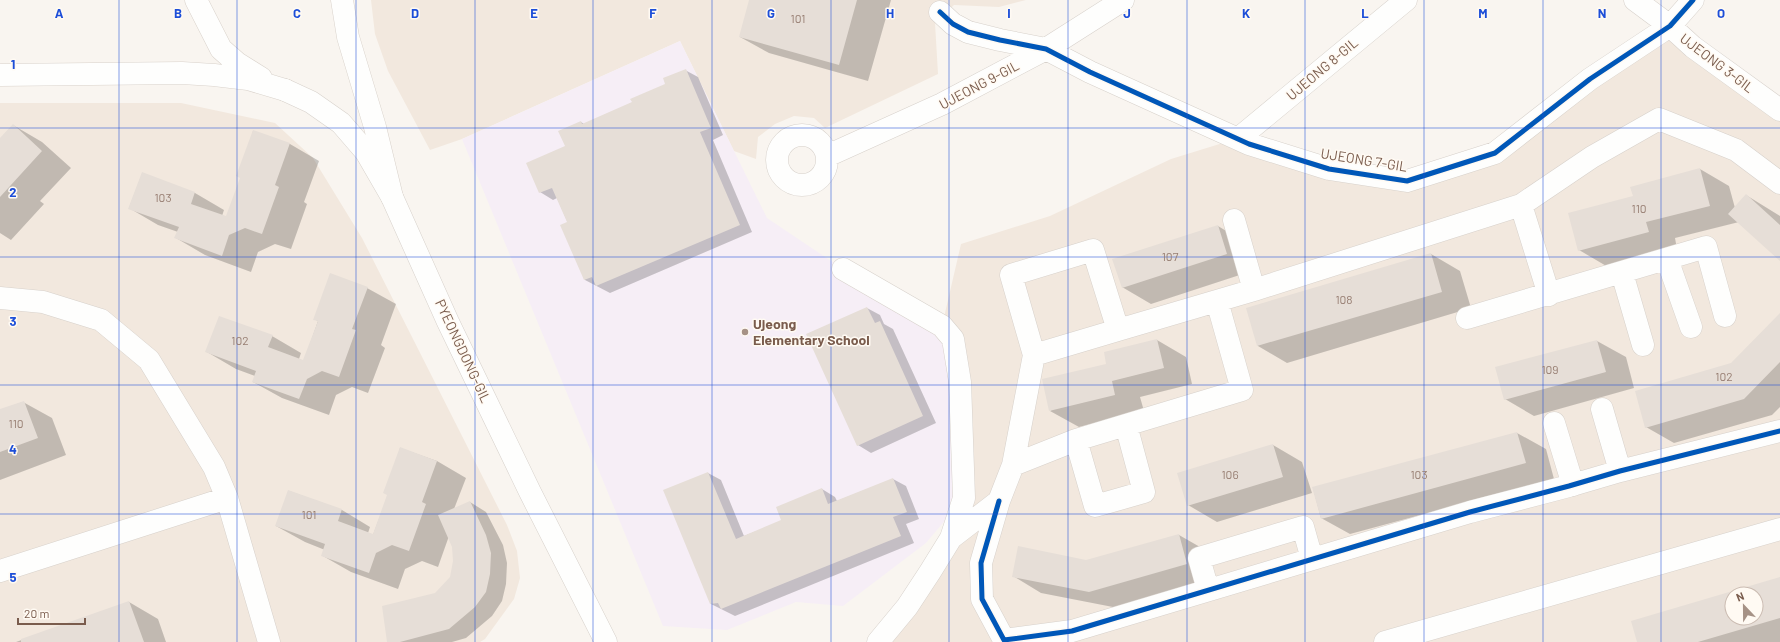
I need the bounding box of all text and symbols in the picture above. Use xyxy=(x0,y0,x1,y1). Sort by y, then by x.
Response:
text: A xyxy=(55,5,64,21)
text: B xyxy=(174,5,182,21)
text: C xyxy=(293,5,301,21)
text: D xyxy=(411,5,419,21)
text: E xyxy=(530,5,538,21)
text: F xyxy=(649,5,657,21)
text: G xyxy=(767,5,775,21)
text: H xyxy=(886,5,894,21)
text: I xyxy=(1007,5,1011,21)
text: J xyxy=(1123,5,1131,21)
text: K xyxy=(1242,5,1250,21)
text: L xyxy=(1361,5,1369,21)
text: M xyxy=(1478,5,1488,21)
text: N xyxy=(1598,5,1606,21)
text: O xyxy=(1717,5,1725,21)
house number: 101 xyxy=(791,11,805,25)
street label: UJEONG 3-GIL xyxy=(1677,29,1758,96)
street label: UJEONG 8-GIL xyxy=(1282,34,1361,103)
text: 1 xyxy=(11,56,15,72)
street label: UJEONG 9-GIL xyxy=(936,56,1022,113)
street label: UJEONG 7-GIL xyxy=(1320,144,1409,175)
text: 2 xyxy=(9,184,17,200)
house number: 103 xyxy=(154,190,172,204)
house number: 110 xyxy=(1631,201,1647,215)
house number: 107 xyxy=(1162,249,1179,263)
house number: 108 xyxy=(1335,292,1353,306)
street label: PYEONGDONG-GIL xyxy=(432,296,495,405)
text: 3 xyxy=(9,313,17,329)
place label: Ujeong Elementary School xyxy=(753,315,870,348)
marker: Ujeong Elementary School xyxy=(740,327,750,337)
house number: 102 xyxy=(231,333,249,347)
house number: 109 xyxy=(1541,362,1559,376)
house number: 102 xyxy=(1715,369,1733,383)
house number: 110 xyxy=(8,416,24,430)
text: 4 xyxy=(9,441,17,457)
house number: 106 xyxy=(1221,467,1239,481)
house number: 103 xyxy=(1410,467,1428,481)
house number: 101 xyxy=(302,507,316,521)
text: 5 xyxy=(9,569,17,585)
north arrow xyxy=(1724,586,1764,626)
text: N xyxy=(1734,589,1746,604)
scale bar xyxy=(18,600,85,626)
text: 20 m xyxy=(24,606,50,620)

